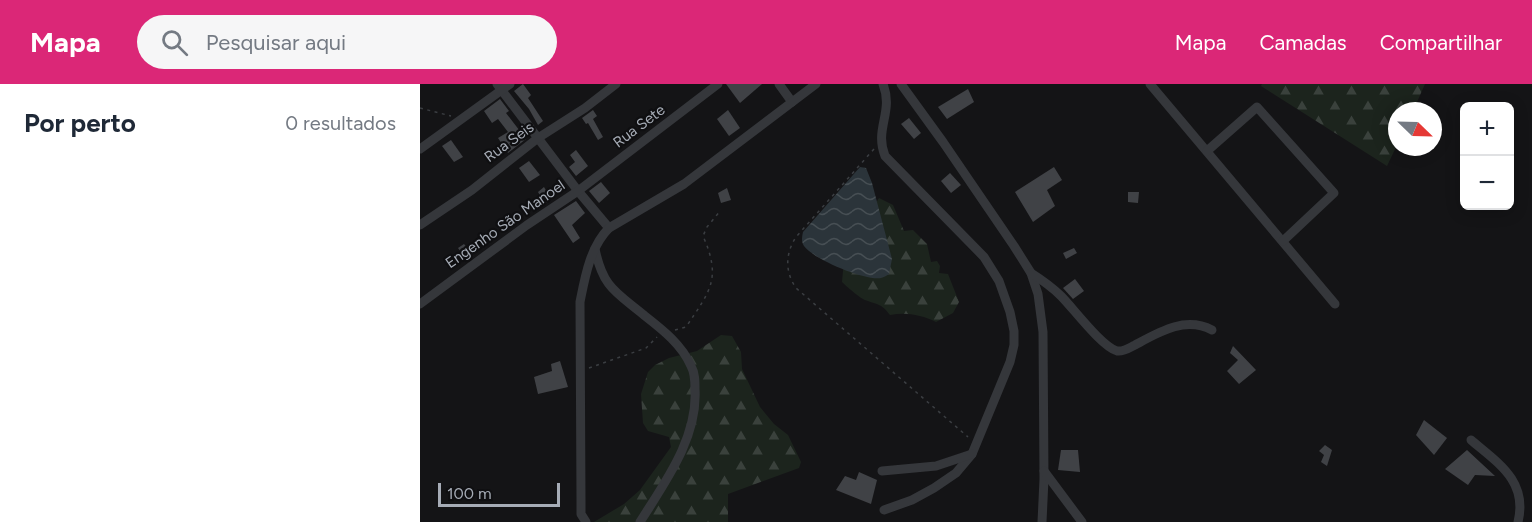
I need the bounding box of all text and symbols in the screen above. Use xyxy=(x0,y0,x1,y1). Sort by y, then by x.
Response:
search box xyxy=(137,15,557,69)
text: Mapa xyxy=(30,25,101,59)
icon: search xyxy=(158,26,191,59)
text: Pesquisar aqui xyxy=(206,29,346,56)
text: Mapa xyxy=(1175,30,1226,55)
text: Camadas xyxy=(1259,30,1347,55)
text: Compartilhar xyxy=(1380,30,1502,55)
street label: Rua Sete xyxy=(609,101,669,151)
north arrow xyxy=(1388,102,1442,156)
map controls xyxy=(1460,102,1514,210)
button: + xyxy=(1460,102,1514,156)
text: Por perto xyxy=(24,107,136,139)
text: 0 resultados xyxy=(285,111,396,135)
street label: Rua Seis xyxy=(481,118,537,166)
button: − xyxy=(1460,156,1514,210)
street label: Engenho São Manoel xyxy=(442,176,568,272)
scale bar xyxy=(438,480,560,508)
text: 100 m xyxy=(447,484,492,503)

